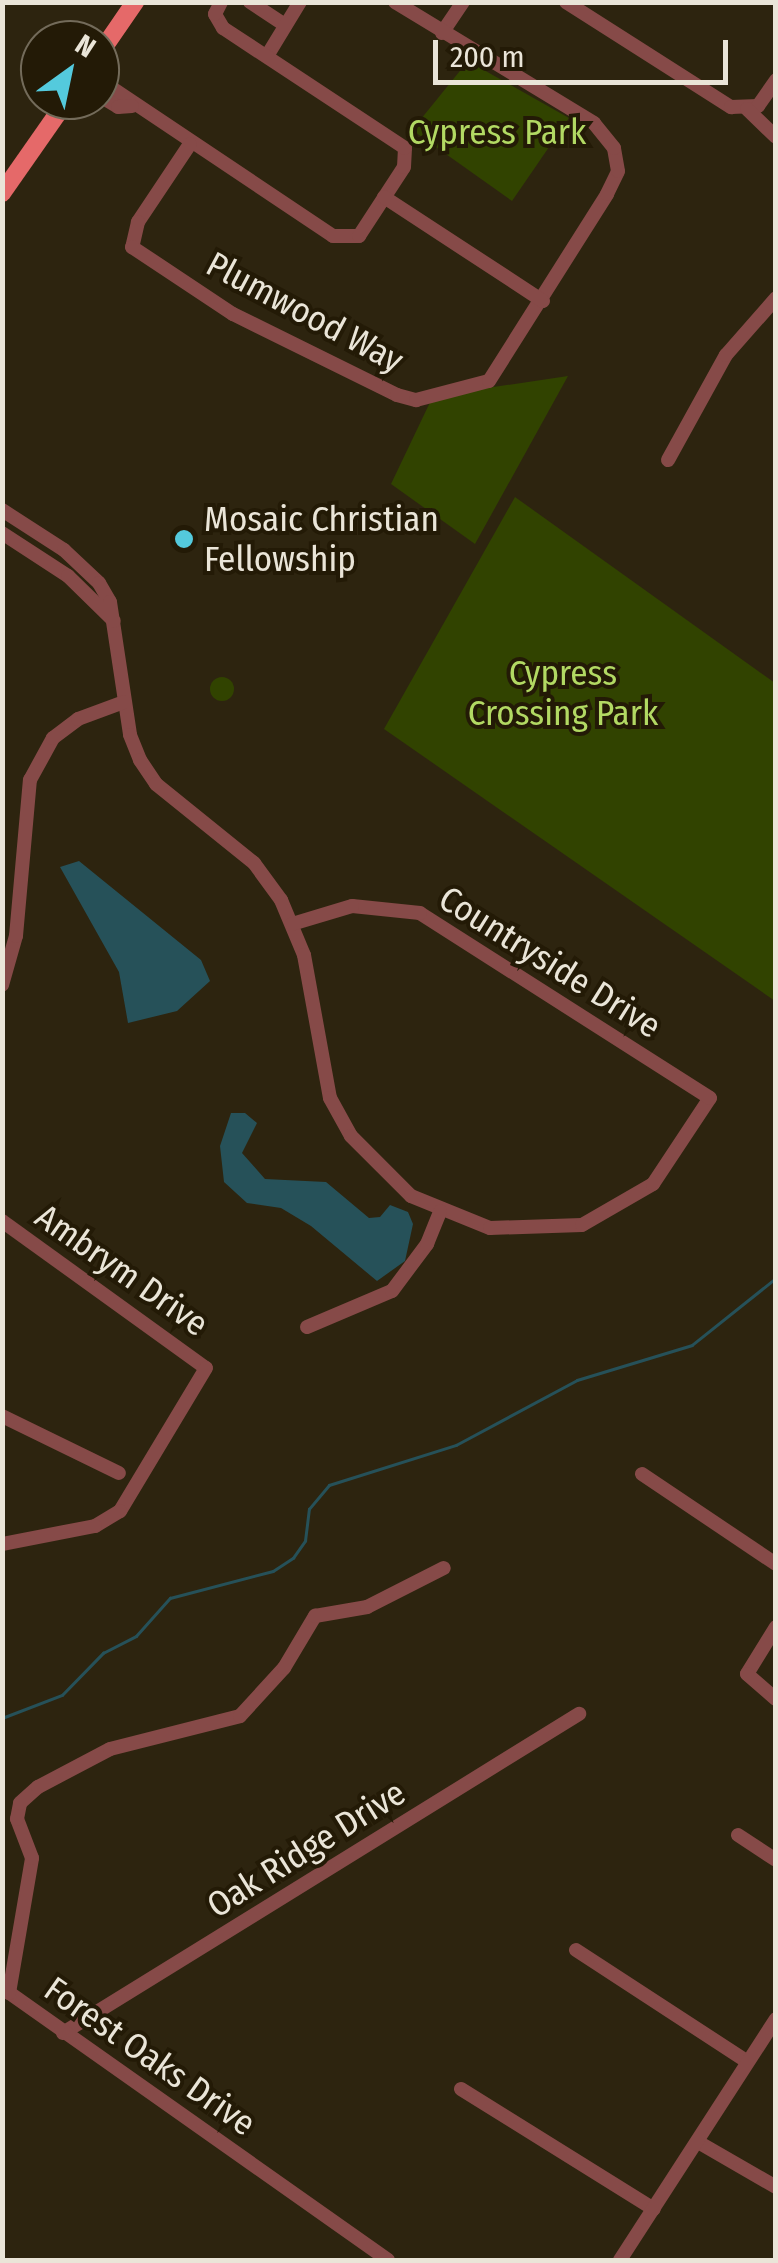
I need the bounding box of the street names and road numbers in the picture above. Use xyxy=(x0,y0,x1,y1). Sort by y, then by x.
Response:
street label: Plumwood Way xyxy=(200,243,410,381)
street label: Countryside Drive xyxy=(431,877,669,1047)
street label: Ambrym Drive xyxy=(28,1195,216,1345)
street label: Oak Ridge Drive xyxy=(199,1771,413,1927)
street label: Forest Oaks Drive xyxy=(36,1968,264,2144)

